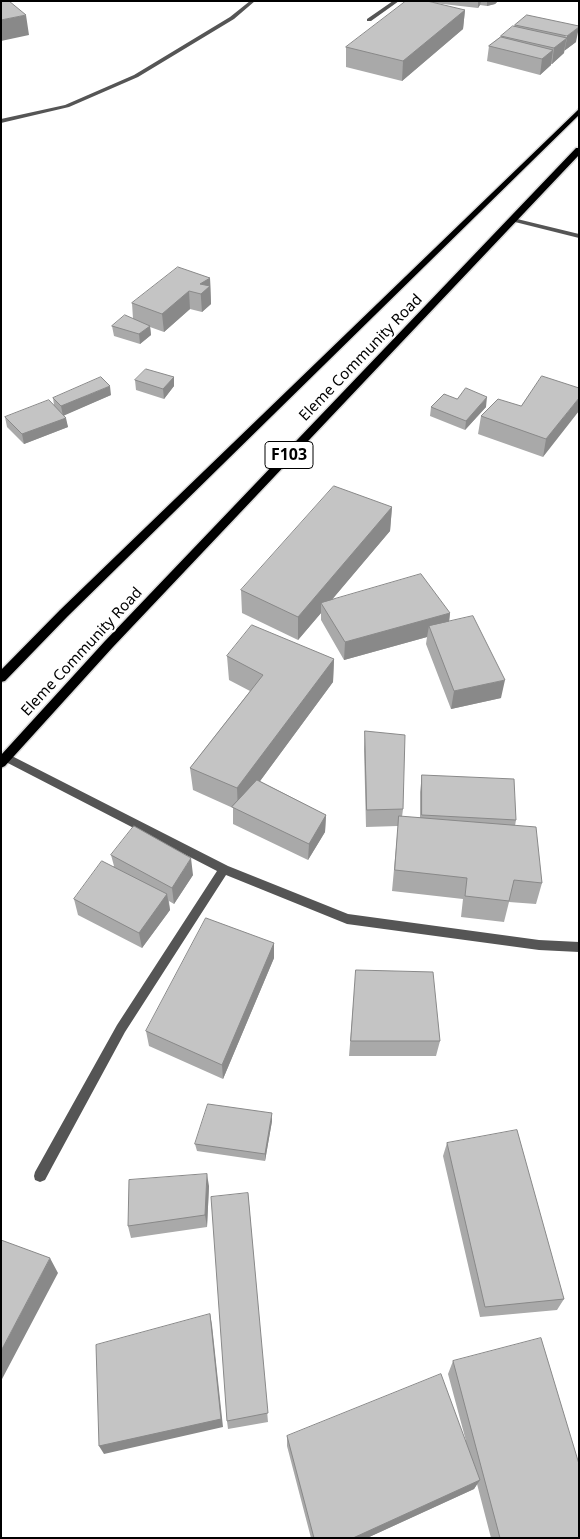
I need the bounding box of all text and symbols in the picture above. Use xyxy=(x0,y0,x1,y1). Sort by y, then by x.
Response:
street label: Eleme Community Road xyxy=(296,291,426,425)
road number: F103 xyxy=(265,442,313,468)
street label: Eleme Community Road xyxy=(18,584,146,720)

